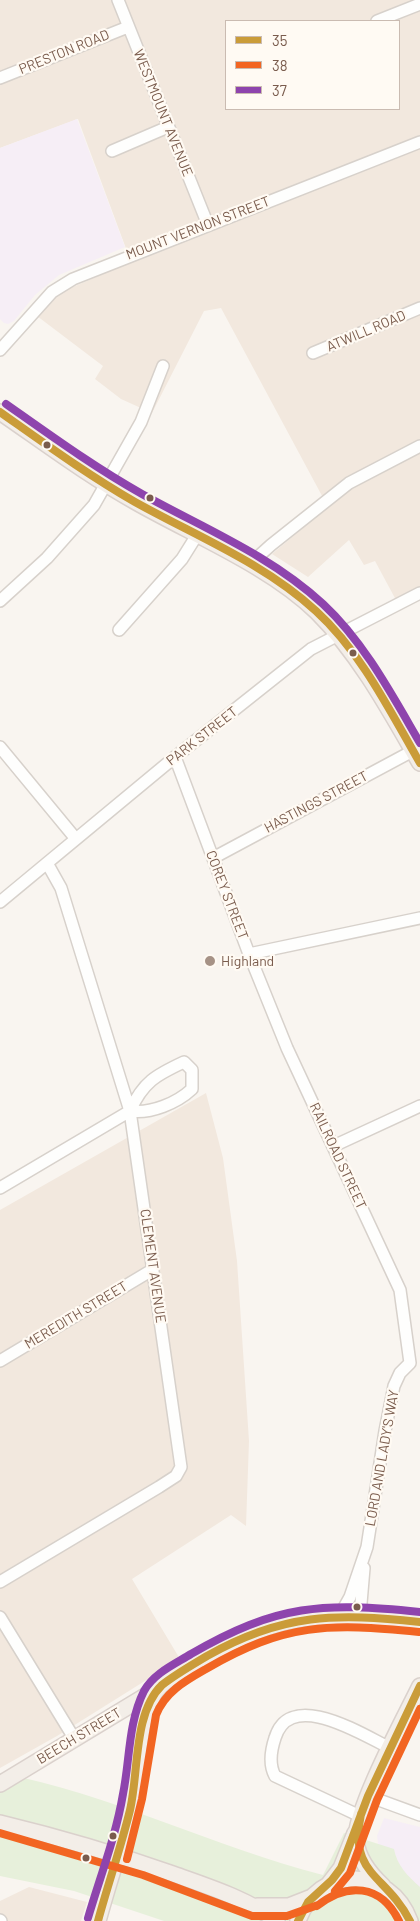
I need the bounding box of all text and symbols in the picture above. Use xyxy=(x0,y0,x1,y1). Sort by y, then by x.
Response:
legend xyxy=(225,20,400,110)
street label: PRESTON ROAD xyxy=(16,26,112,78)
text: 35 xyxy=(272,31,287,49)
street label: WESTMOUNT AVENUE xyxy=(130,47,196,179)
text: 38 xyxy=(272,56,288,74)
text: 37 xyxy=(272,81,287,99)
street label: MOUNT VERNON STREET xyxy=(124,193,272,263)
street label: ATWILL ROAD xyxy=(324,307,408,355)
unlabelled marker xyxy=(42,440,52,450)
unlabelled marker xyxy=(145,493,155,503)
unlabelled marker xyxy=(348,648,358,658)
street label: PARK STREET xyxy=(163,703,241,769)
street label: HASTINGS STREET xyxy=(261,768,371,836)
street label: COREY STREET xyxy=(202,848,252,942)
place label: Highland xyxy=(221,953,274,969)
marker: Highland xyxy=(203,954,217,968)
street label: RAILROAD STREET xyxy=(306,1100,370,1212)
street label: CLEMENT AVENUE xyxy=(137,1208,169,1324)
street label: MEREDITH STREET xyxy=(22,1278,130,1352)
street label: LORD AND LADY'S WAY xyxy=(362,1388,402,1528)
unlabelled marker xyxy=(352,1602,362,1612)
street label: BEECH STREET xyxy=(34,1704,124,1768)
unlabelled marker xyxy=(108,1831,118,1841)
unlabelled marker xyxy=(81,1853,91,1863)

